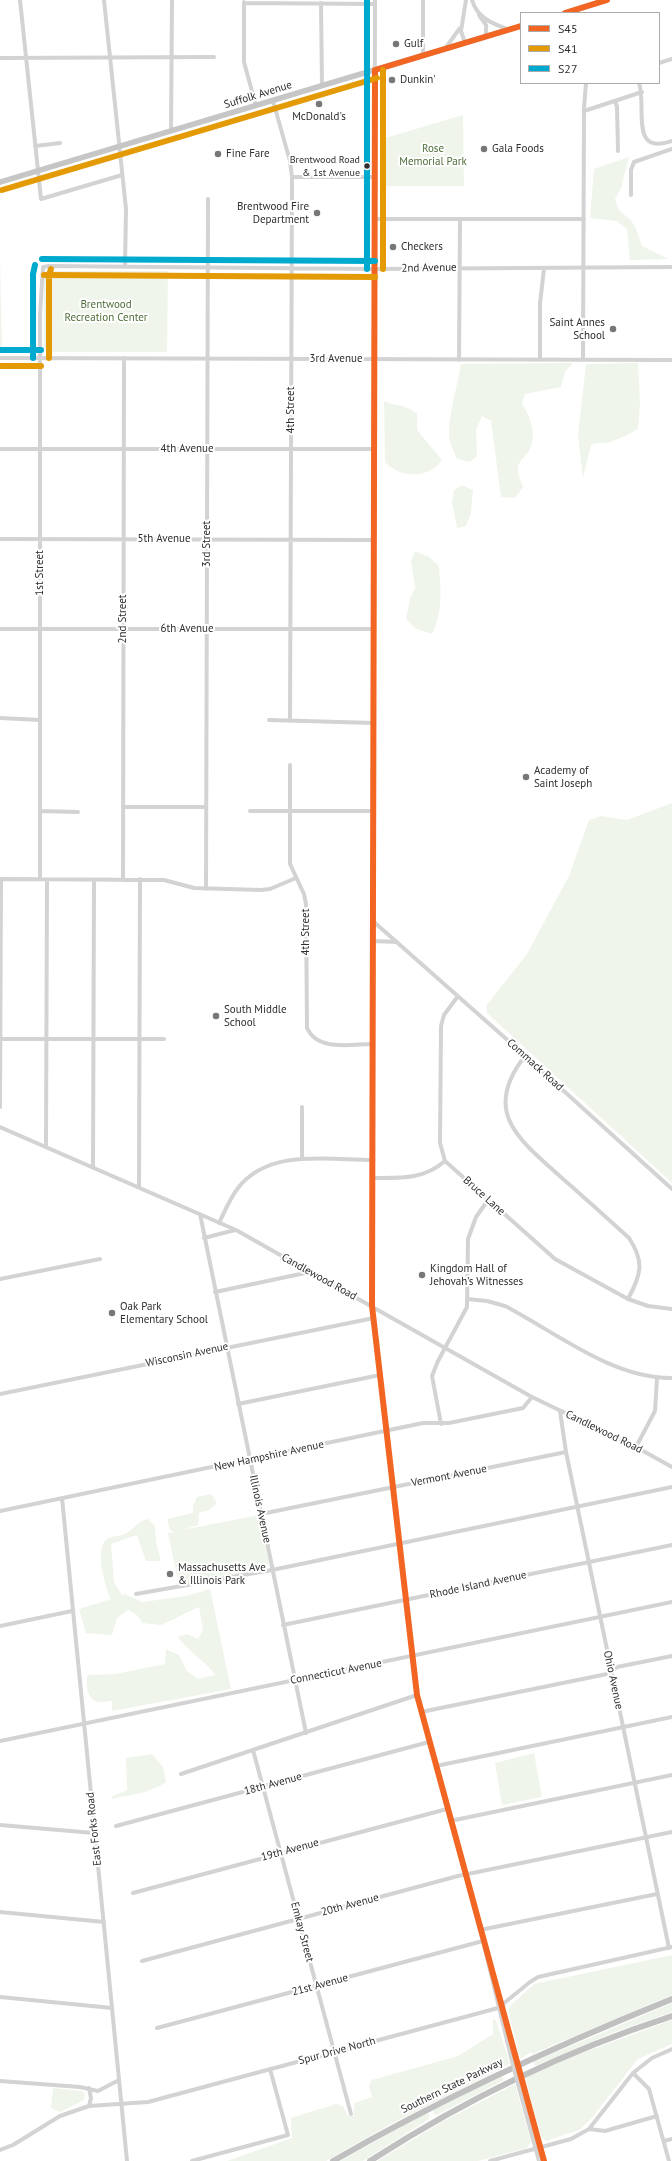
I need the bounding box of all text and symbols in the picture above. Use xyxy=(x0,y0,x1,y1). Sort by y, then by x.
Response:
legend xyxy=(520,12,660,84)
text: S45 xyxy=(558,21,577,36)
place label: Gulf xyxy=(404,37,423,51)
marker: Gulf xyxy=(391,39,401,49)
text: S41 xyxy=(558,41,577,56)
text: S27 xyxy=(558,61,577,76)
place label: Dunkin' xyxy=(400,73,436,87)
marker: Dunkin' xyxy=(387,75,397,85)
street label: Suffolk Avenue xyxy=(222,78,294,112)
marker: McDonald's xyxy=(314,99,324,109)
place label: McDonald's xyxy=(292,110,346,124)
park label: Rose Memorial Park xyxy=(399,142,467,168)
place label: Gala Foods xyxy=(492,142,544,156)
marker: Gala Foods xyxy=(479,144,489,154)
place label: Fine Fare xyxy=(226,147,270,161)
marker: Fine Fare xyxy=(213,149,223,159)
place label: Brentwood Road & 1st Avenue xyxy=(290,154,360,178)
marker: Brentwood Road & 1st Avenue xyxy=(362,161,372,171)
place label: Brentwood Fire Department xyxy=(237,200,309,226)
marker: Brentwood Fire Department xyxy=(312,208,322,218)
place label: Checkers xyxy=(401,240,443,254)
marker: Checkers xyxy=(388,242,398,252)
street label: 2nd Avenue xyxy=(401,261,457,275)
park label: Brentwood Recreation Center xyxy=(64,298,148,324)
place label: Saint Annes School xyxy=(549,316,605,342)
marker: Saint Annes School xyxy=(608,324,618,334)
street label: 3rd Avenue xyxy=(310,352,362,366)
street label: 4th Street xyxy=(284,387,298,433)
street label: 4th Avenue xyxy=(160,442,214,456)
street label: 3rd Street xyxy=(200,521,214,567)
street label: 5th Avenue xyxy=(137,532,191,546)
street label: 1st Street xyxy=(33,550,47,596)
street label: 2nd Street xyxy=(116,595,130,643)
street label: 6th Avenue xyxy=(160,622,214,636)
place label: Academy of Saint Joseph xyxy=(534,764,592,790)
marker: Academy of Saint Joseph xyxy=(521,772,531,782)
street label: 4th Street xyxy=(299,909,313,955)
place label: South Middle School xyxy=(224,1003,287,1029)
marker: South Middle School xyxy=(211,1011,221,1021)
street label: Commack Road xyxy=(504,1036,566,1094)
street label: Bruce Lane xyxy=(460,1174,508,1218)
street label: Candlewood Road xyxy=(279,1251,359,1303)
place label: Kingdom Hall of Jehovah’s Witnesses xyxy=(430,1262,523,1288)
marker: Kingdom Hall of Jehovah’s Witnesses xyxy=(417,1270,427,1280)
place label: Oak Park Elementary School xyxy=(120,1300,208,1326)
marker: Oak Park Elementary School xyxy=(107,1308,117,1318)
street label: Wisconsin Avenue xyxy=(144,1340,230,1370)
street label: Candlewood Road xyxy=(563,1408,645,1456)
street label: New Hampshire Avenue xyxy=(213,1438,325,1474)
street label: Vermont Avenue xyxy=(410,1462,488,1490)
street label: Illinois Avenue xyxy=(246,1474,274,1544)
place label: Massachusetts Ave & Illinois Park xyxy=(178,1561,266,1587)
street label: Rhode Island Avenue xyxy=(428,1568,528,1602)
marker: Massachusetts Ave & Illinois Park xyxy=(165,1569,175,1579)
street label: Ohio Avenue xyxy=(600,1649,626,1711)
street label: Connecticut Avenue xyxy=(289,1657,383,1687)
street label: 18th Avenue xyxy=(243,1770,303,1798)
street label: East Forks Road xyxy=(84,1791,104,1867)
street label: 19th Avenue xyxy=(260,1836,320,1864)
street label: 20th Avenue xyxy=(320,1891,380,1919)
street label: Emkay Street xyxy=(288,1900,316,1964)
street label: 21st Avenue xyxy=(290,1971,350,1999)
street label: Spur Drive North xyxy=(297,2034,377,2068)
street label: Southern State Parkway xyxy=(399,2056,505,2116)

